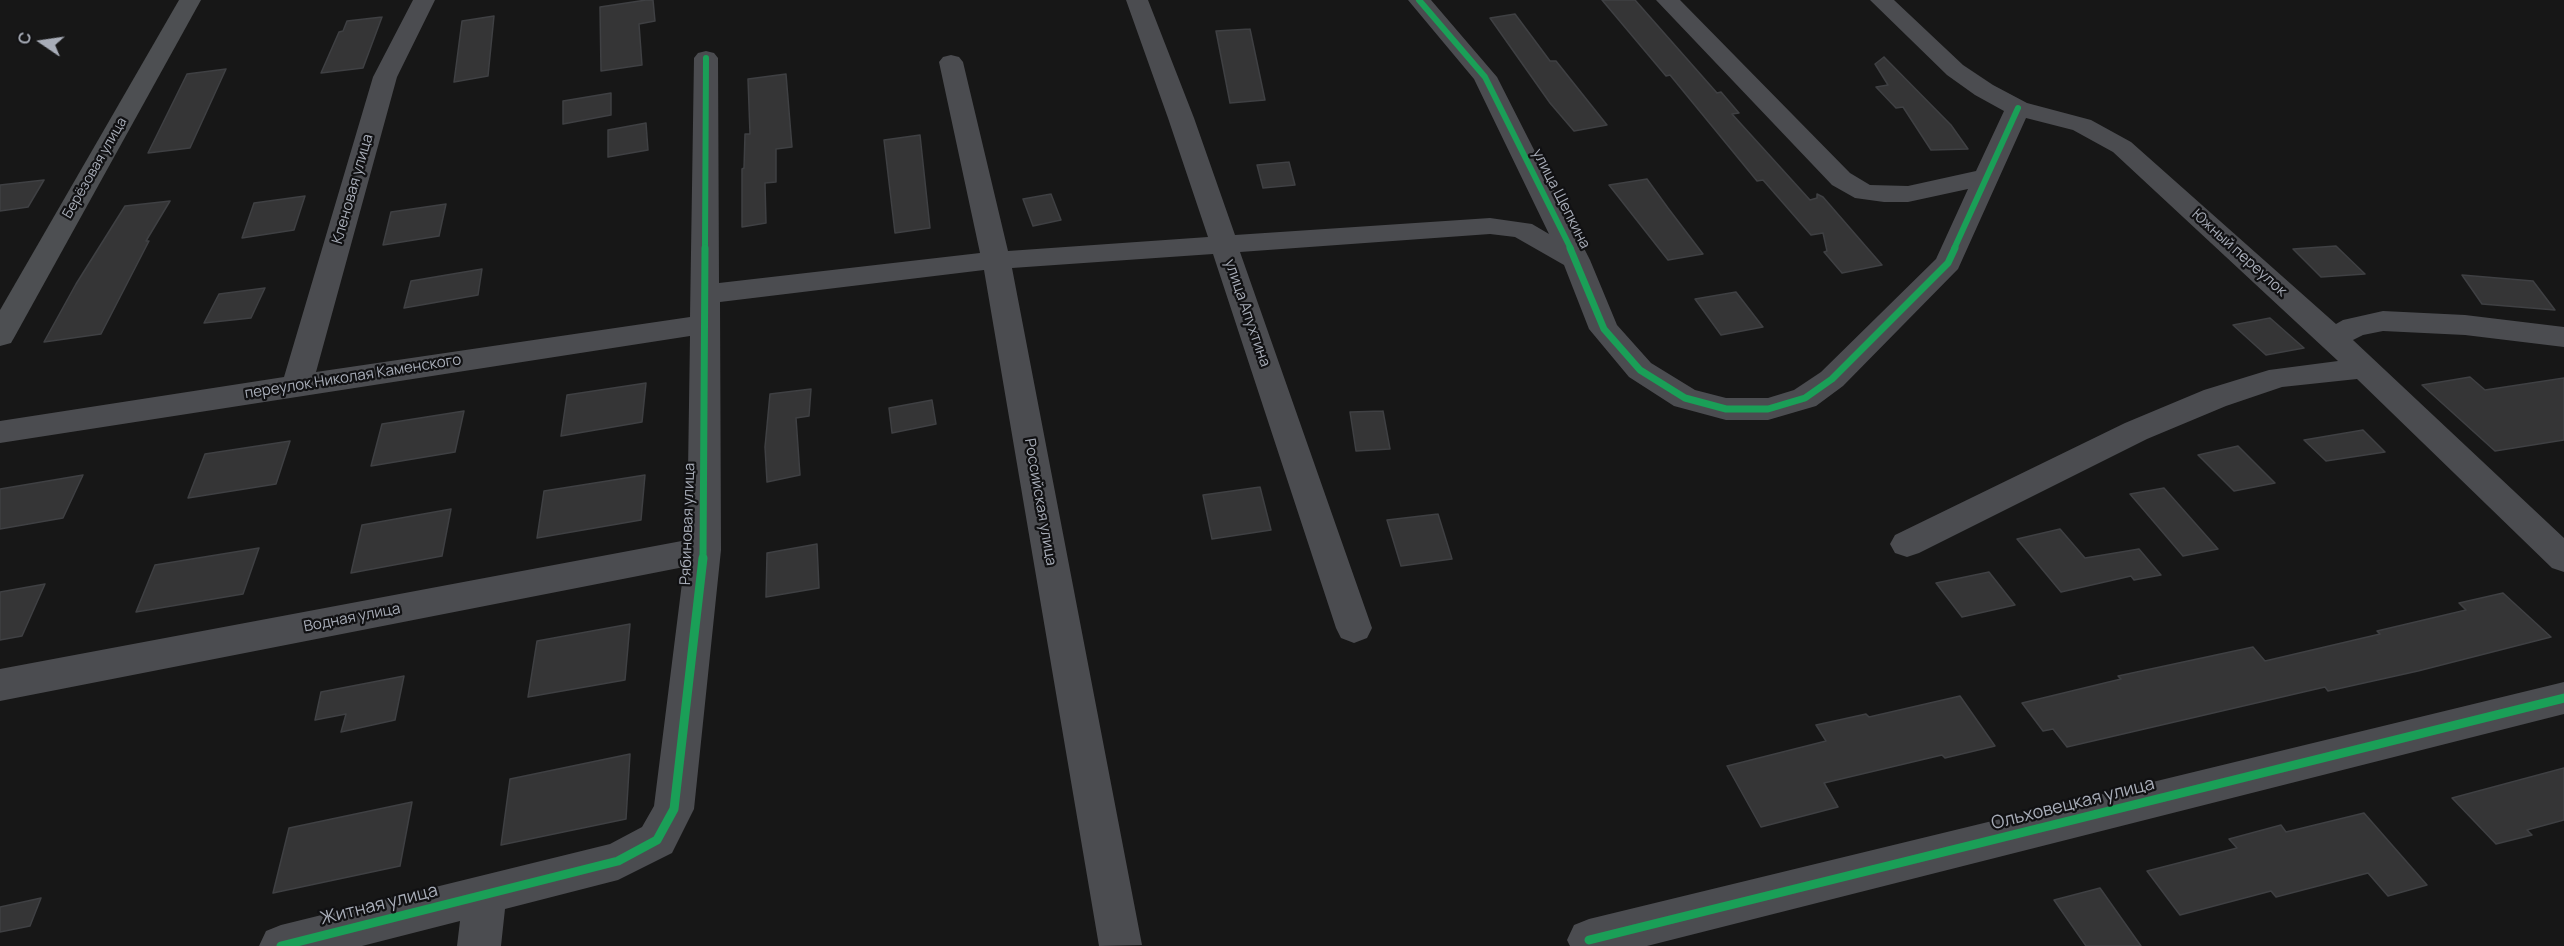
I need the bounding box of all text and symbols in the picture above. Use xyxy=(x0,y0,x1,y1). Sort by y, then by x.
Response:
north arrow xyxy=(12,12,72,72)
text: С xyxy=(12,30,37,46)
street label: Берёзовая улица xyxy=(59,115,131,221)
street label: Кленовая улица xyxy=(329,132,377,246)
street label: улица Щепкина xyxy=(1528,146,1594,252)
street label: Южный переулок xyxy=(2188,206,2290,300)
street label: улица Апухтина xyxy=(1220,257,1274,369)
street label: переулок Николая Каменского xyxy=(243,351,463,403)
street label: Российская улица xyxy=(1020,437,1060,567)
street label: Рябиновая улица xyxy=(677,463,699,585)
street label: Водная улица xyxy=(302,600,402,636)
street label: Ольховецкая улица xyxy=(1989,773,2157,835)
street label: Житная улица xyxy=(318,880,440,930)

